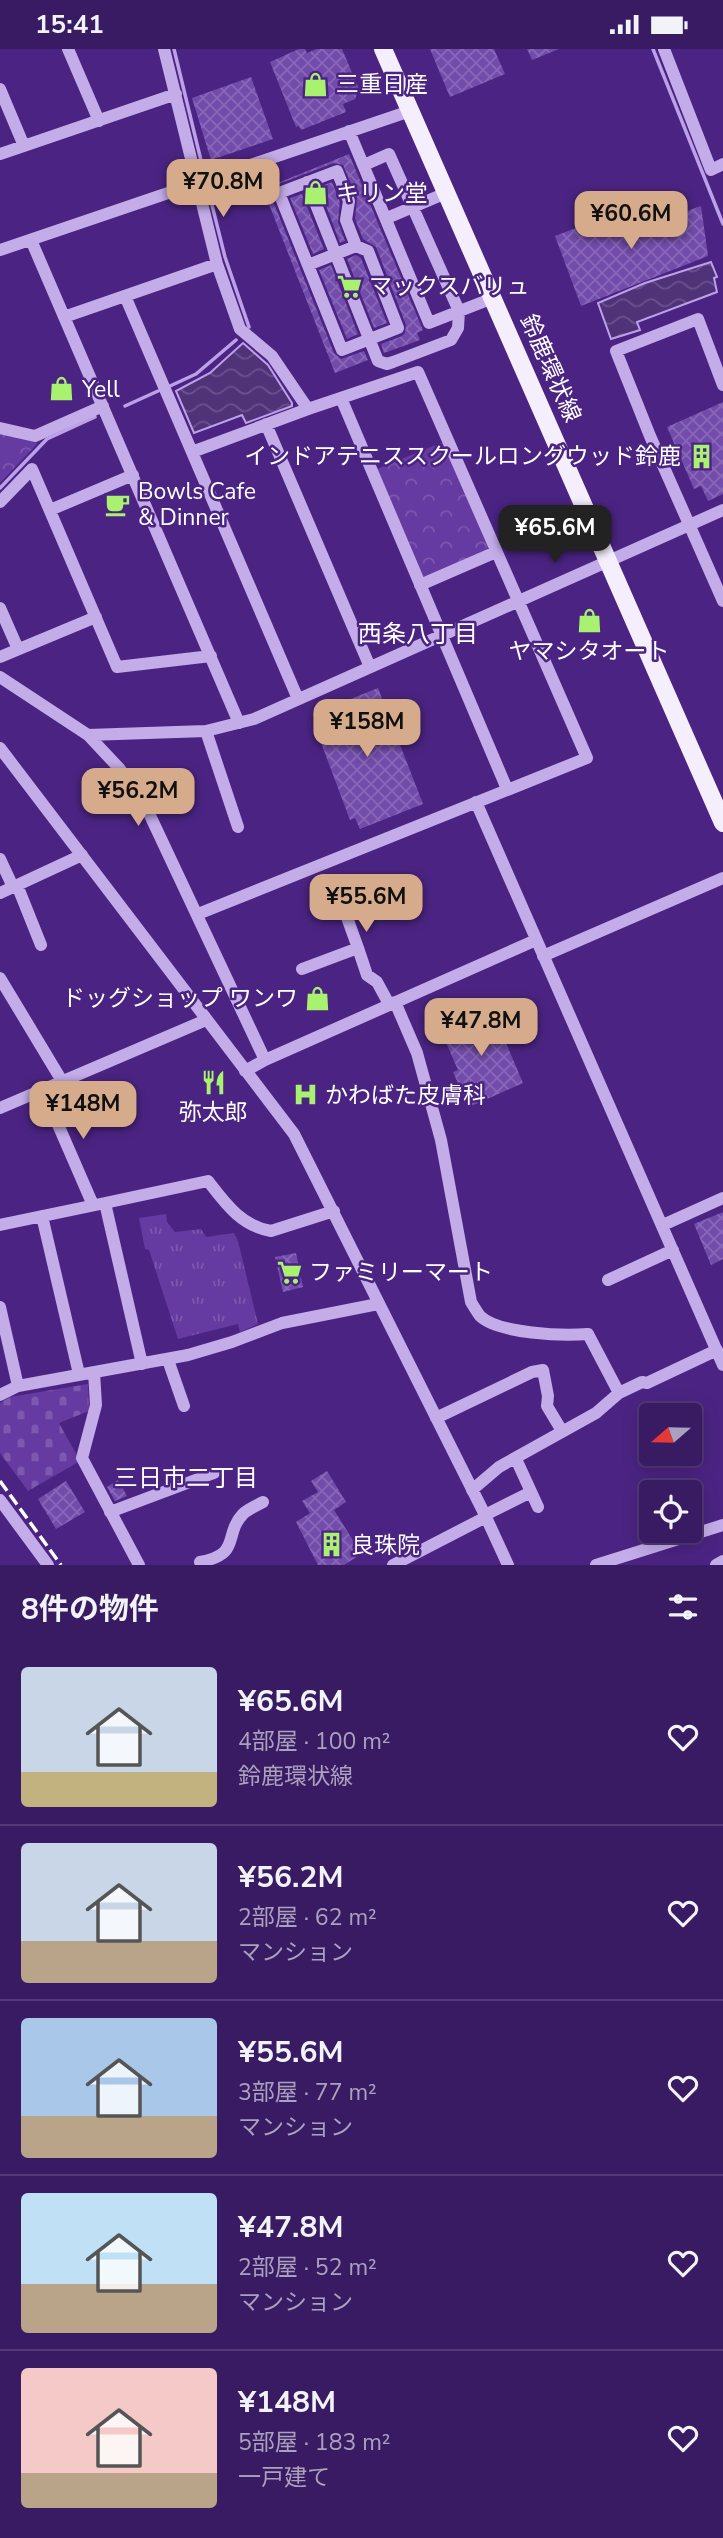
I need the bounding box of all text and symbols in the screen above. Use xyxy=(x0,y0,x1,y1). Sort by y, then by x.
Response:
text: 15:41 xyxy=(35,7,104,42)
place label: 三重日産 xyxy=(336,69,428,100)
shop icon: 三重日産 xyxy=(302,70,330,98)
pin: ¥70.8M xyxy=(166,159,280,219)
text: ¥70.8M xyxy=(183,166,263,197)
place label: キリン堂 xyxy=(336,178,428,209)
shop icon: キリン堂 xyxy=(302,179,330,207)
pin: ¥60.6M xyxy=(574,191,688,251)
text: ¥60.6M xyxy=(591,198,671,229)
place label: マックスバリュ xyxy=(369,271,529,302)
supermarket icon: マックスバリュ xyxy=(335,272,363,300)
street label: 鈴鹿環状線 xyxy=(513,309,588,427)
place label: Yell xyxy=(81,374,120,405)
shop icon: Yell xyxy=(48,375,76,403)
place label: インドアテニススクールロングウッド鈴鹿 xyxy=(244,441,681,472)
building icon: インドアテニススクールロングウッド鈴鹿 xyxy=(687,442,715,470)
place label: Bowls Cafe & Dinner xyxy=(138,476,256,533)
cafe icon: Bowls Cafe & Dinner xyxy=(104,490,132,518)
pin: ¥65.6M xyxy=(498,505,612,565)
text: ¥65.6M xyxy=(515,512,595,543)
shop icon: ヤマシタオート xyxy=(575,607,603,635)
district label: 西条八丁目 xyxy=(358,618,478,650)
place label: ヤマシタオート xyxy=(509,636,670,667)
pin: ¥158M xyxy=(318,699,416,759)
text: ¥158M xyxy=(329,706,405,737)
pin: ¥56.2M xyxy=(81,769,195,828)
text: ¥56.2M xyxy=(98,775,178,806)
pin: ¥55.6M xyxy=(309,875,423,934)
text: ¥55.6M xyxy=(326,881,406,912)
place label: ドッグショップ ワンワ xyxy=(62,983,298,1014)
shop icon: ドッグショップ ワンワ xyxy=(304,984,332,1012)
pin: ¥47.8M xyxy=(424,999,538,1058)
text: ¥47.8M xyxy=(441,1005,521,1036)
restaurant icon: 弥太郎 xyxy=(199,1068,227,1096)
place label: かわばた皮膚科 xyxy=(325,1080,486,1111)
pin: ¥148M xyxy=(34,1081,132,1141)
hospital icon: かわばた皮膚科 xyxy=(291,1081,319,1109)
text: ¥148M xyxy=(45,1088,121,1119)
place label: 弥太郎 xyxy=(179,1097,248,1128)
place label: ファミリーマート xyxy=(309,1257,493,1288)
supermarket icon: ファミリーマート xyxy=(275,1258,303,1286)
north arrow xyxy=(639,1403,702,1467)
map controls xyxy=(639,1403,702,1543)
district label: 三日市二丁目 xyxy=(114,1462,258,1494)
button: locate xyxy=(639,1480,702,1543)
place label: 良珠院 xyxy=(351,1530,420,1561)
building icon: 良珠院 xyxy=(317,1531,345,1559)
icon: filters xyxy=(664,1588,702,1626)
text: 8件の物件 xyxy=(21,1589,159,1630)
text: ¥65.6M xyxy=(238,1681,343,1722)
icon: home xyxy=(77,1695,161,1779)
icon: heart xyxy=(664,1718,702,1756)
text: 4部屋 · 100 m² xyxy=(238,1726,391,1757)
text: 鈴鹿環状線 xyxy=(238,1761,353,1792)
text: ¥56.2M xyxy=(238,1857,343,1898)
icon: home xyxy=(77,1871,161,1955)
icon: heart xyxy=(664,1894,702,1932)
text: 2部屋 · 62 m² xyxy=(238,1902,377,1933)
text: マンション xyxy=(238,1937,353,1968)
text: ¥55.6M xyxy=(238,2032,343,2073)
icon: home xyxy=(77,2046,161,2130)
icon: heart xyxy=(664,2069,702,2107)
text: 3部屋 · 77 m² xyxy=(238,2077,377,2108)
text: マンション xyxy=(238,2112,353,2143)
text: ¥47.8M xyxy=(238,2207,343,2248)
icon: home xyxy=(77,2221,161,2305)
icon: heart xyxy=(664,2244,702,2282)
text: 2部屋 · 52 m² xyxy=(238,2252,377,2283)
text: マンション xyxy=(238,2287,353,2318)
text: ¥148M xyxy=(238,2382,336,2423)
icon: home xyxy=(77,2396,161,2480)
icon: heart xyxy=(664,2419,702,2457)
text: 5部屋 · 183 m² xyxy=(238,2427,391,2458)
text: 一戸建て xyxy=(238,2462,330,2493)

